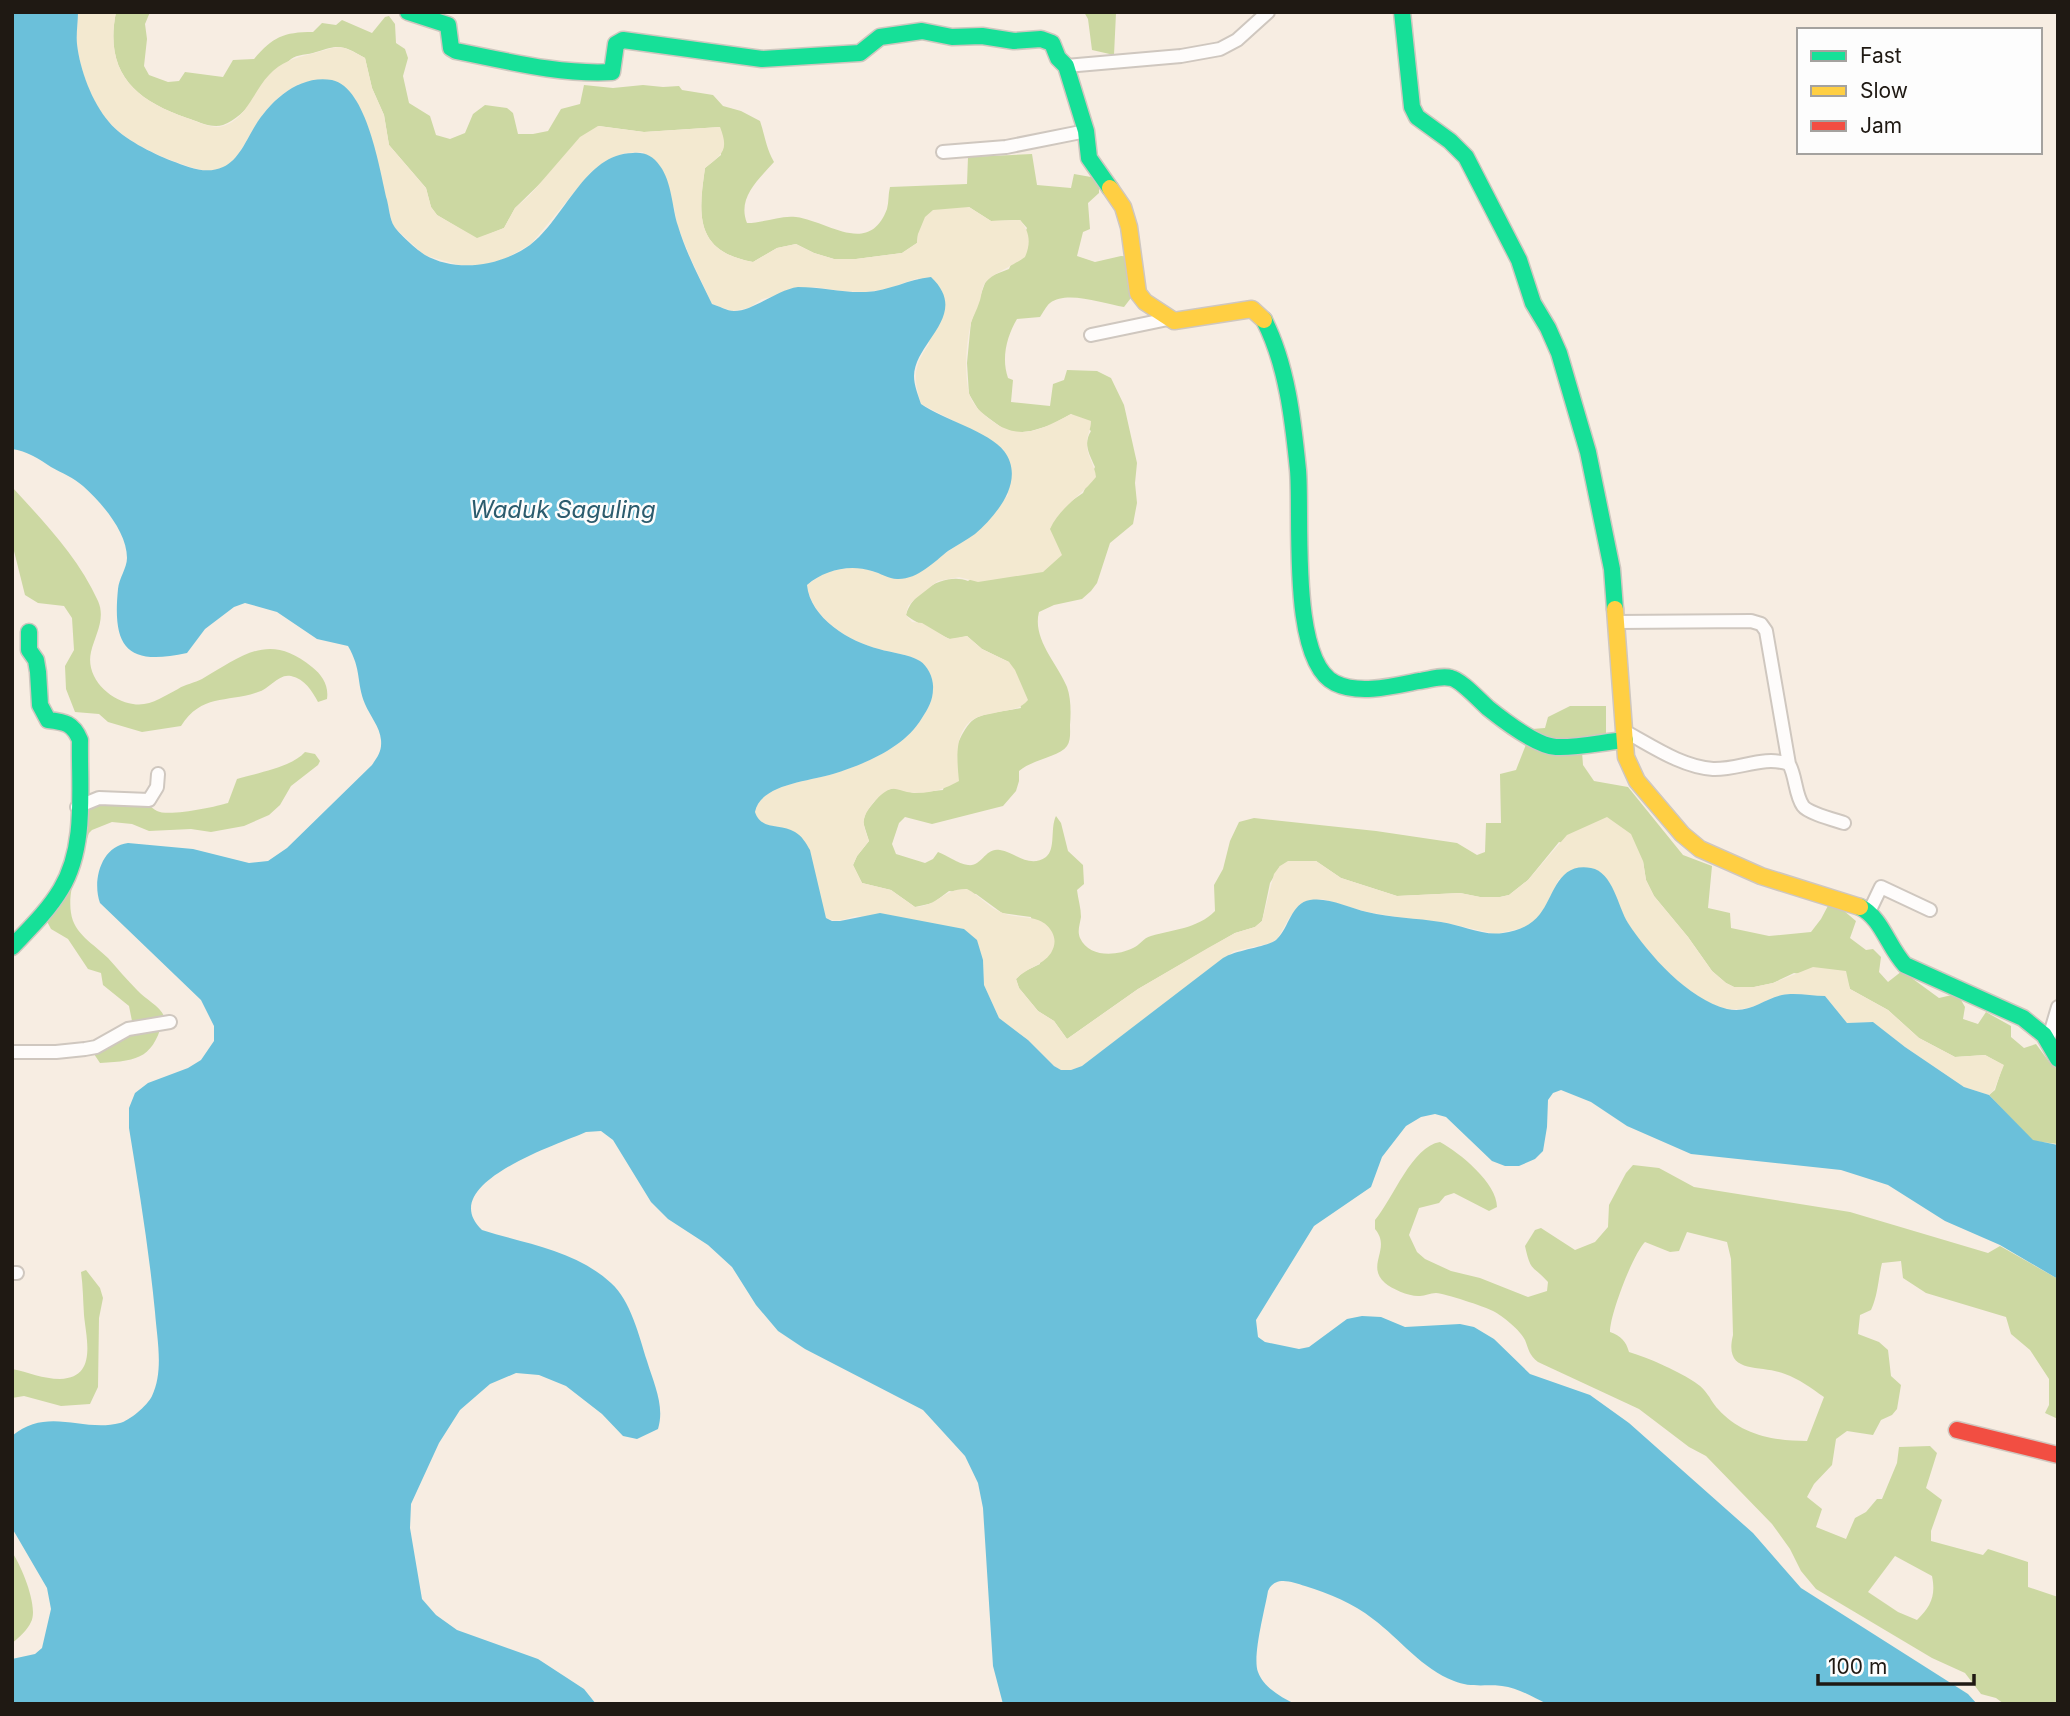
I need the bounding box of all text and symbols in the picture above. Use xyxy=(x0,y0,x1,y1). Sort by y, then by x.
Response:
legend xyxy=(1797,28,2042,154)
text: Fast xyxy=(1860,43,1902,68)
text: Slow xyxy=(1860,78,1908,103)
text: Jam xyxy=(1860,113,1902,138)
water label: Waduk Saguling xyxy=(470,495,656,524)
scale bar xyxy=(1818,1642,1974,1686)
text: 100 m xyxy=(1828,1654,1887,1679)

